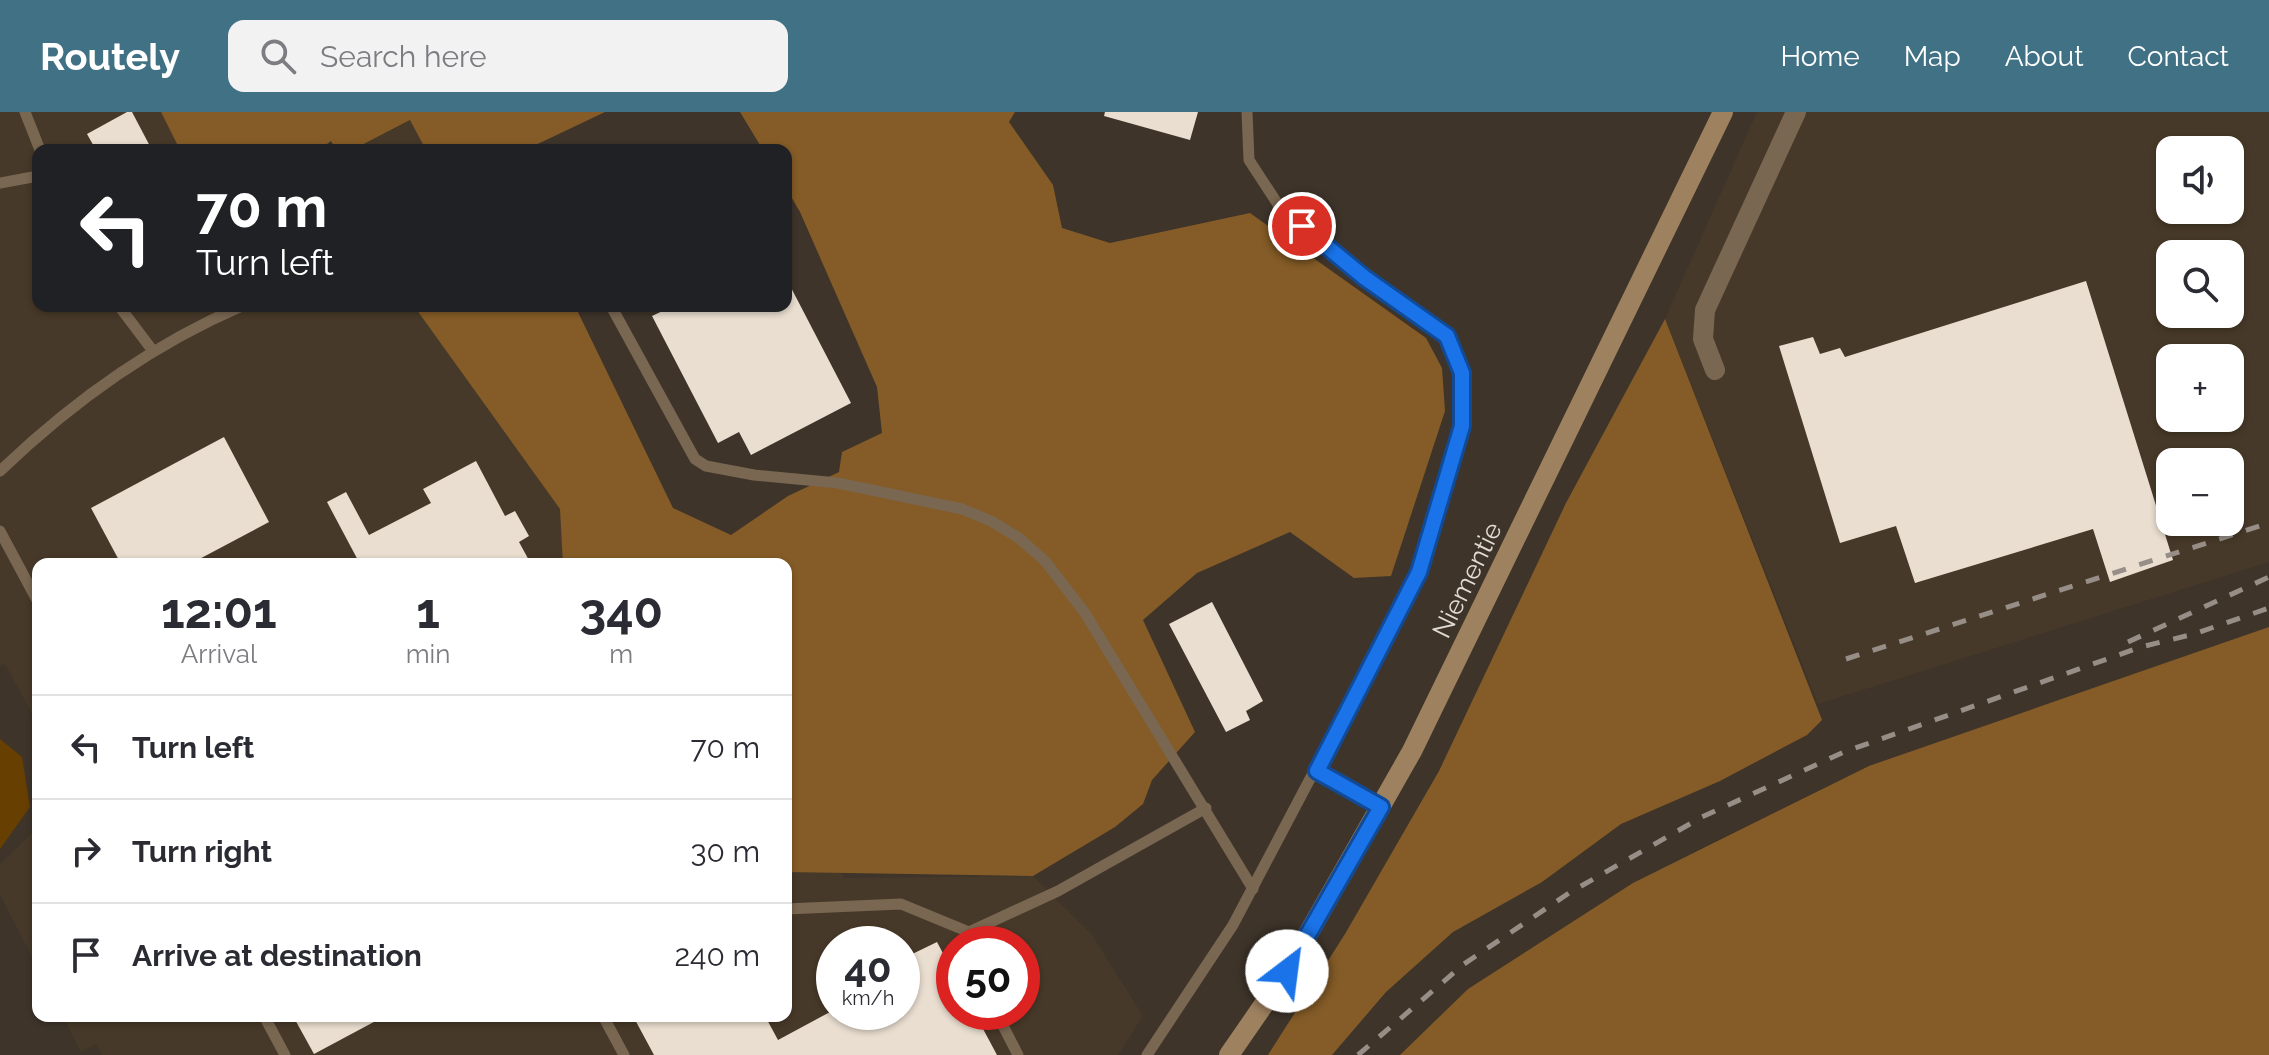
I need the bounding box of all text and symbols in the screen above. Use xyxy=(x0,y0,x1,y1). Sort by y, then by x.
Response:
search box xyxy=(228,20,788,92)
text: Routely xyxy=(40,34,180,79)
icon: search xyxy=(256,34,300,78)
text: Search here xyxy=(320,39,487,74)
text: Home xyxy=(1780,40,1860,73)
text: Map xyxy=(1904,40,1961,73)
text: About xyxy=(2005,40,2084,73)
text: Contact xyxy=(2128,40,2229,73)
map controls xyxy=(2156,136,2244,536)
button: sound xyxy=(2156,136,2244,224)
text: 70 m xyxy=(196,174,327,240)
icon: left xyxy=(64,176,168,280)
pin xyxy=(1268,192,1336,260)
icon: arrive xyxy=(1280,204,1324,248)
button: search xyxy=(2156,240,2244,328)
text: Turn left xyxy=(196,241,334,283)
button: + xyxy=(2156,344,2244,432)
button: − xyxy=(2156,448,2244,536)
street label: Niementie xyxy=(1426,517,1508,643)
text: 12:01 xyxy=(161,583,277,639)
text: 1 xyxy=(416,583,440,639)
text: 340 xyxy=(579,583,663,639)
text: Arrival xyxy=(181,639,257,669)
text: min xyxy=(406,639,450,669)
text: m xyxy=(609,639,633,669)
icon: left xyxy=(64,725,108,769)
text: Turn left xyxy=(132,730,254,765)
text: 70 m xyxy=(690,730,760,765)
icon: right xyxy=(64,829,108,873)
text: Turn right xyxy=(132,834,272,869)
text: 30 m xyxy=(690,834,760,869)
speed limit sign: 50 xyxy=(936,926,1040,1030)
position arrow xyxy=(1245,929,1329,1013)
icon: arrive xyxy=(64,933,108,977)
text: Arrive at destination xyxy=(132,938,422,973)
text: 240 m xyxy=(674,938,760,973)
text: 40 xyxy=(844,944,892,991)
text: km/h xyxy=(842,986,894,1010)

